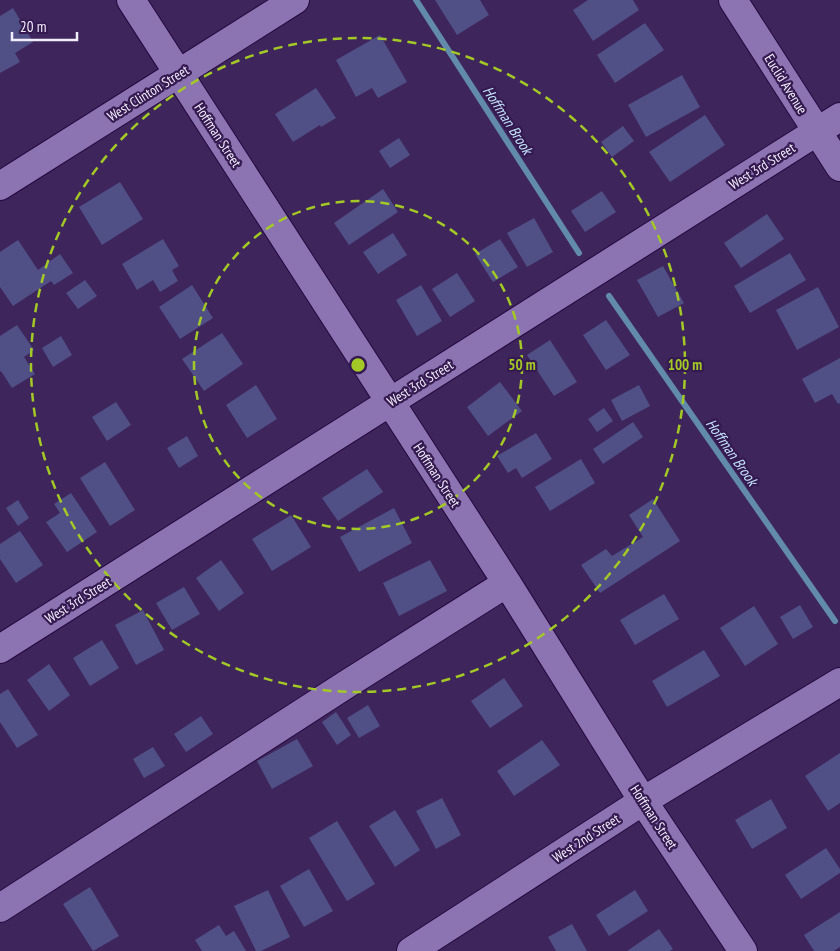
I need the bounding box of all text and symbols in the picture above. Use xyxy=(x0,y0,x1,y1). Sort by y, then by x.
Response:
scale bar xyxy=(12,10,78,42)
text: 20 m xyxy=(20,17,46,36)
street label: Euclid Avenue xyxy=(760,51,812,118)
street label: West Clinton Street xyxy=(104,61,192,125)
water label: Hoffman Brook xyxy=(479,82,538,160)
street label: Hoffman Street xyxy=(190,99,246,171)
street label: West 3rd Street xyxy=(726,139,798,193)
text: 50 m xyxy=(508,355,536,374)
text: 100 m xyxy=(668,355,702,374)
centre of rings xyxy=(349,356,367,374)
street label: West 3rd Street xyxy=(384,356,456,410)
water label: Hoffman Brook xyxy=(702,415,763,491)
street label: Hoffman Street xyxy=(409,439,465,511)
street label: West 3rd Street xyxy=(42,573,114,627)
street label: Hoffman Street xyxy=(626,781,682,853)
street label: West 2nd Street xyxy=(549,809,623,866)

